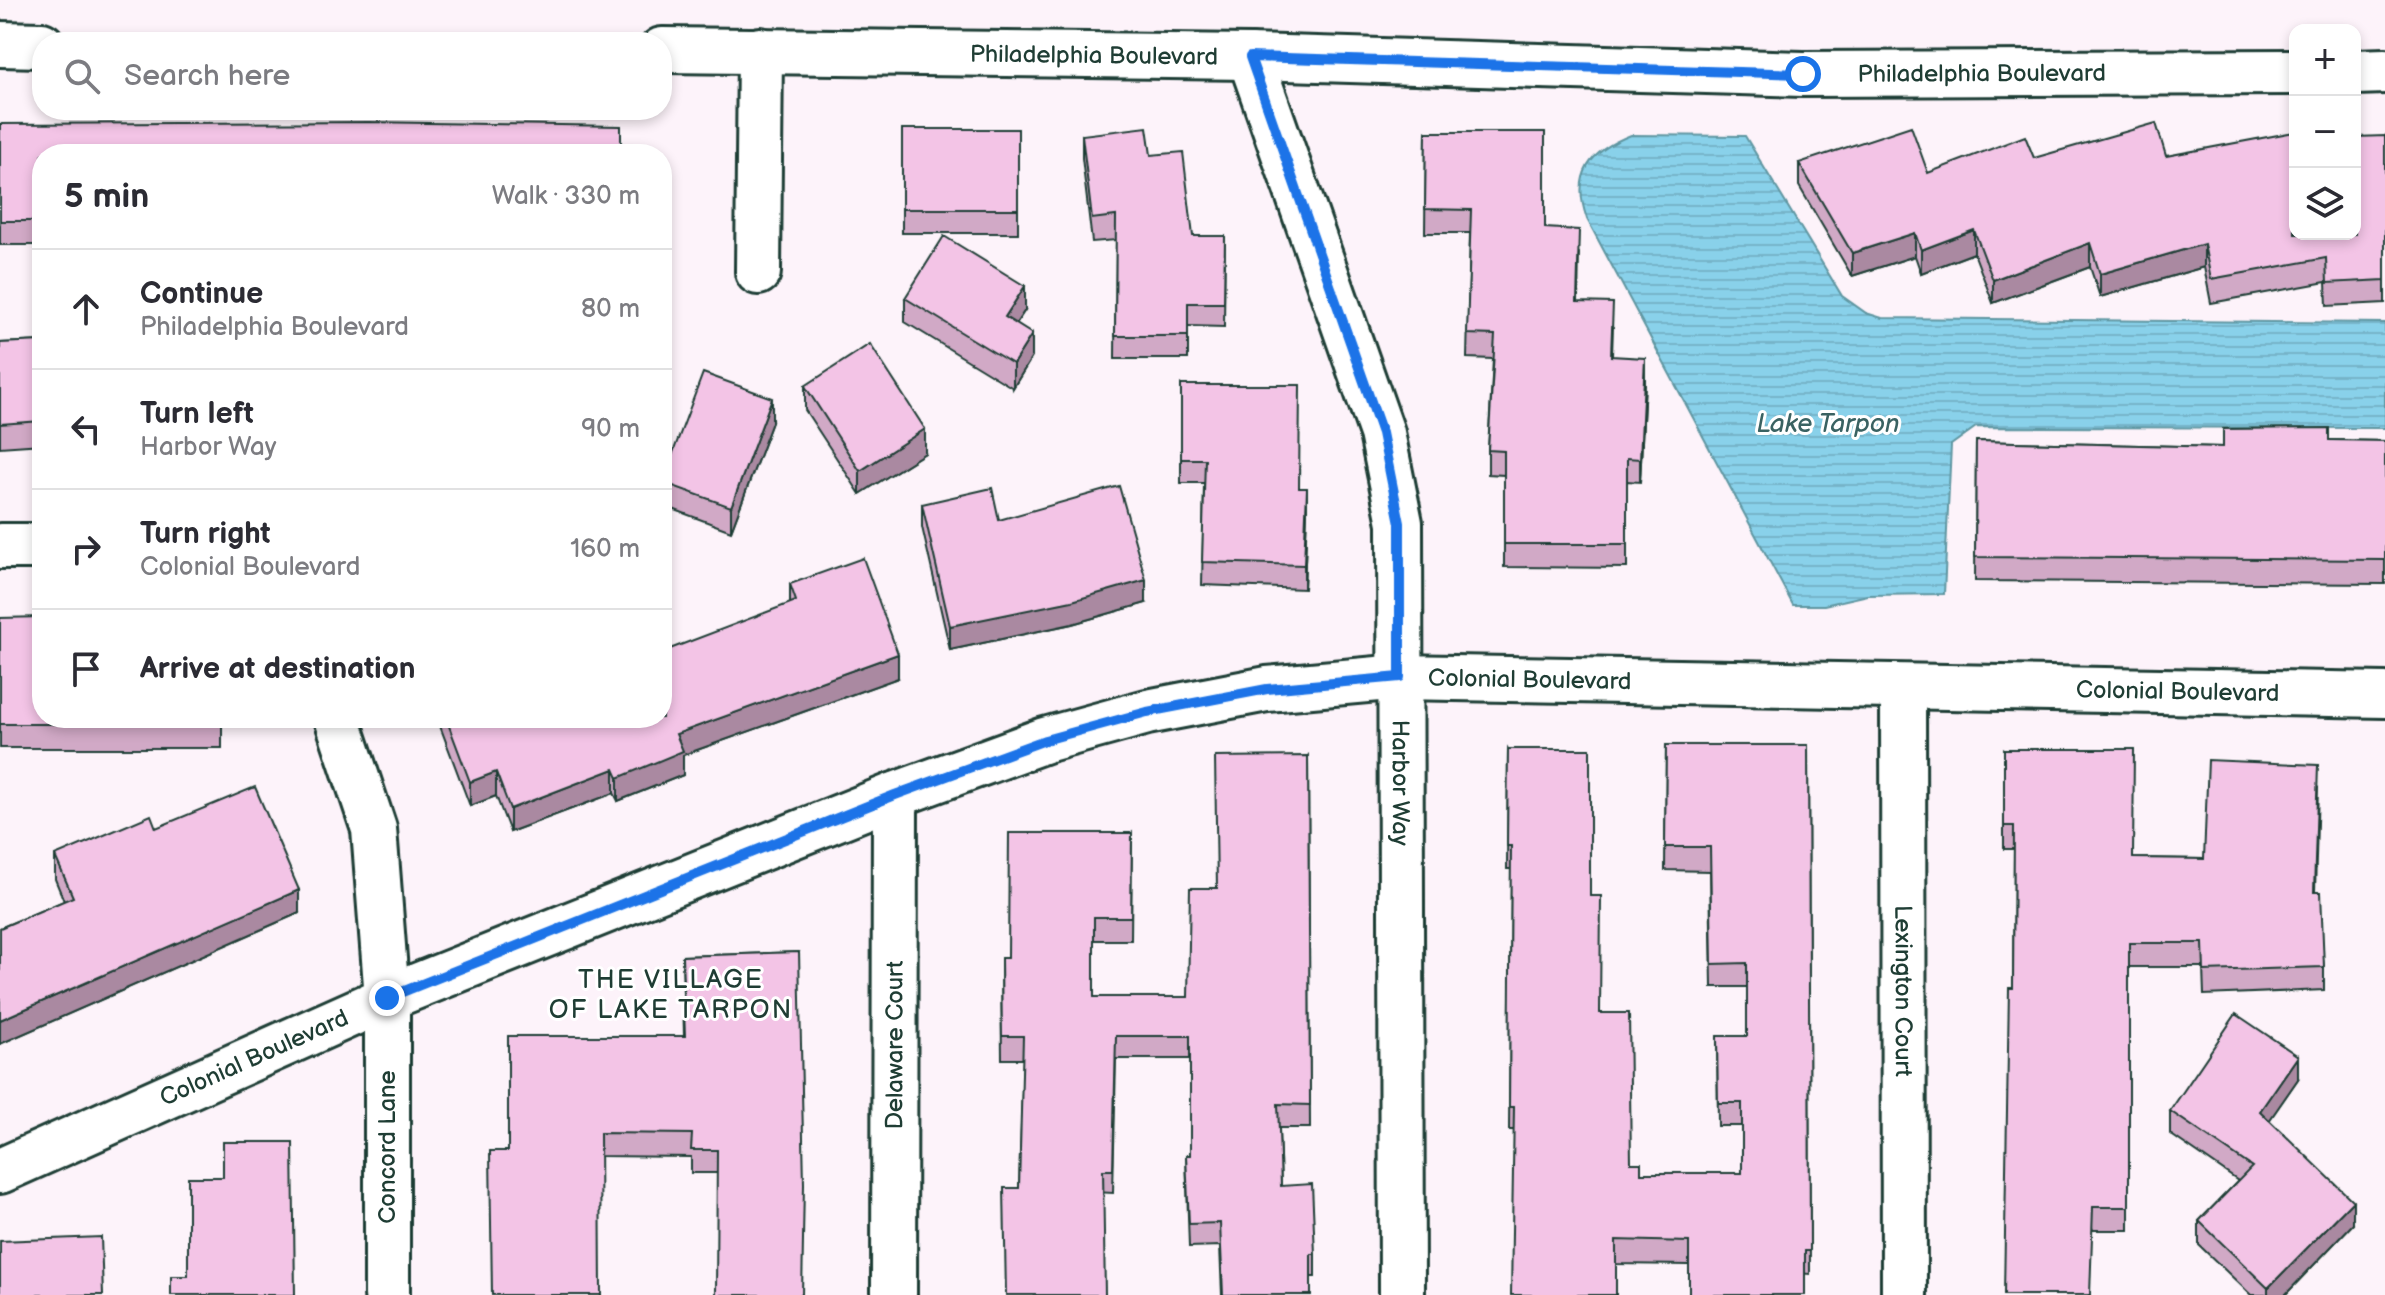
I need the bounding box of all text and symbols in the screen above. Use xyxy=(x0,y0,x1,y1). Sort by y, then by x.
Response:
map controls xyxy=(2289,24,2361,240)
button: + xyxy=(2289,24,2361,96)
search box xyxy=(32,32,672,120)
street label: Philadelphia Boulevard xyxy=(970,39,1218,71)
icon: search xyxy=(60,54,104,98)
route start xyxy=(1785,56,1821,92)
text: Search here xyxy=(124,58,290,94)
street label: Philadelphia Boulevard xyxy=(1857,58,2106,88)
button: − xyxy=(2289,96,2361,168)
button: layers xyxy=(2289,168,2361,240)
text: 5 min xyxy=(64,176,149,217)
text: Walk · 330 m xyxy=(492,181,640,212)
text: Continue xyxy=(140,276,263,312)
icon: ahead xyxy=(64,287,108,331)
text: 80 m xyxy=(581,294,640,325)
text: Philadelphia Boulevard xyxy=(140,312,409,343)
text: Turn left xyxy=(140,396,254,432)
icon: left xyxy=(64,407,108,451)
water label: Lake Tarpon xyxy=(1756,409,1900,440)
text: 90 m xyxy=(581,414,640,445)
text: Harbor Way xyxy=(140,432,277,463)
text: Turn right xyxy=(140,516,271,552)
icon: right xyxy=(64,527,108,571)
text: 160 m xyxy=(570,534,640,565)
text: Colonial Boulevard xyxy=(140,552,360,583)
icon: arrive xyxy=(64,647,108,691)
text: Arrive at destination xyxy=(140,651,416,687)
street label: Colonial Boulevard xyxy=(1428,663,1632,696)
street label: Colonial Boulevard xyxy=(2076,675,2280,708)
street label: Harbor Way xyxy=(1386,720,1415,846)
street label: Lexington Court xyxy=(1889,905,1918,1078)
street label: Delaware Court xyxy=(880,960,909,1129)
district label: THE VILLAGE OF LAKE TARPON xyxy=(549,965,793,1026)
route end xyxy=(369,980,405,1016)
street label: Colonial Boulevard xyxy=(155,1003,353,1112)
street label: Concord Lane xyxy=(373,1070,402,1224)

